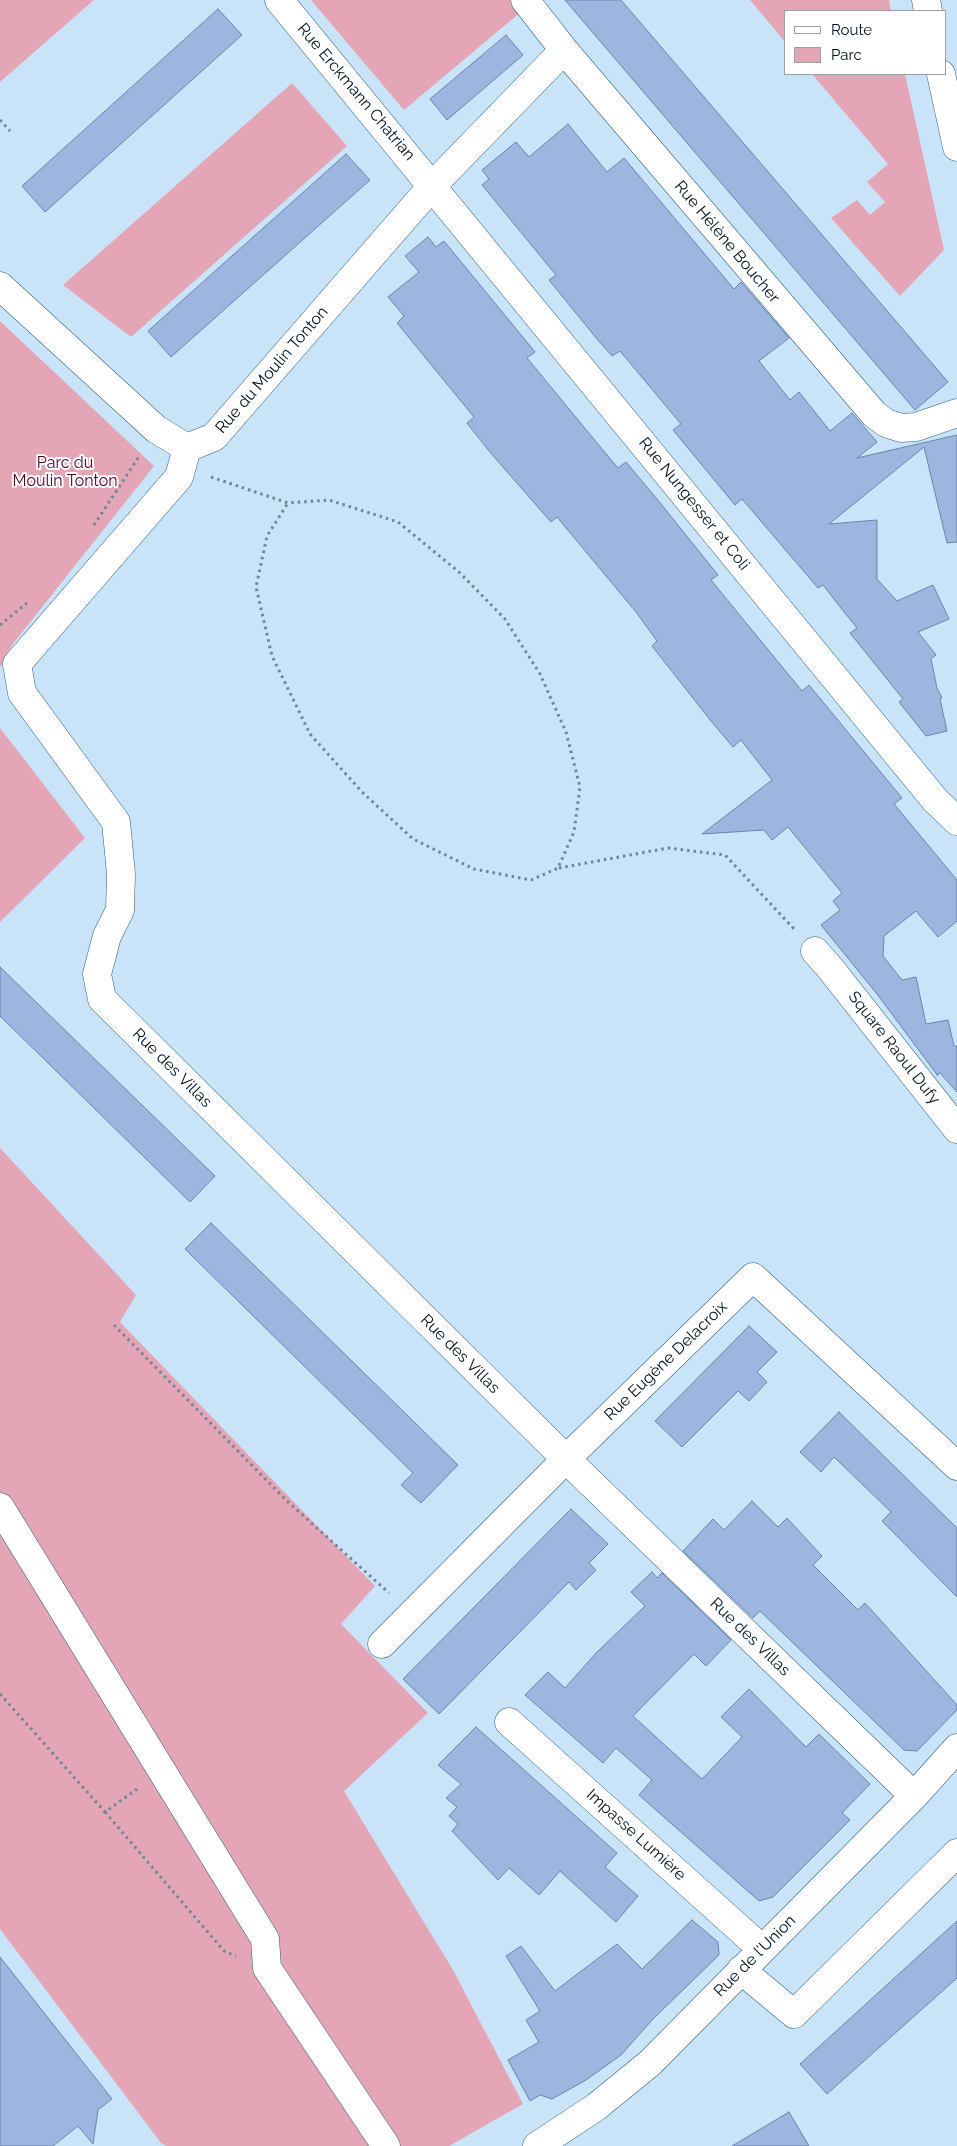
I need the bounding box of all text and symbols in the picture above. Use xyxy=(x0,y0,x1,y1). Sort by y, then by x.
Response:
legend xyxy=(784,10,947,75)
street label: Rue Erckmann Chatrian xyxy=(293,19,419,165)
text: Route xyxy=(831,21,872,39)
text: Parc xyxy=(831,46,862,64)
street label: Rue Hélène Boucher xyxy=(670,177,784,307)
street label: Rue du Moulin Tonton xyxy=(212,303,332,437)
street label: Rue Nungesser et Coli xyxy=(634,434,754,574)
park label: Parc du Moulin Tonton xyxy=(13,453,117,491)
street label: Square Raoul Dufy xyxy=(844,988,944,1108)
street label: Rue des Villas xyxy=(128,1024,216,1112)
street label: Rue Eugène Delacroix xyxy=(601,1297,731,1425)
street label: Rue des Villas xyxy=(416,1310,504,1398)
street label: Rue des Villas xyxy=(706,1594,794,1680)
street label: Impasse Lumière xyxy=(582,1785,690,1885)
street label: Rue de l'Union xyxy=(710,1911,800,2001)

